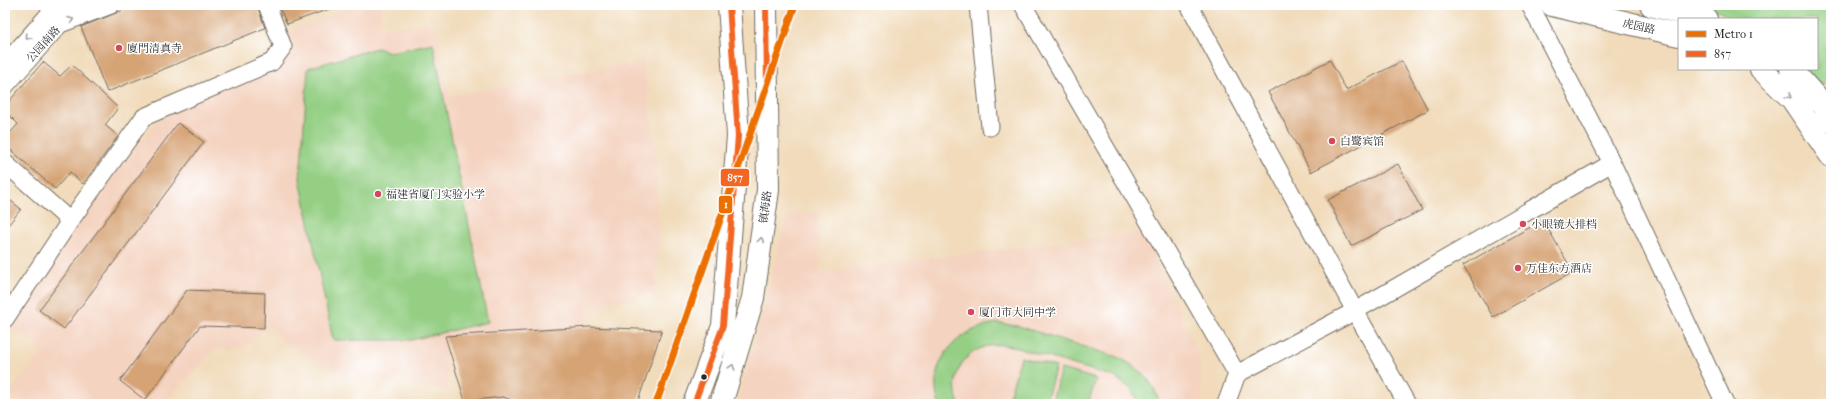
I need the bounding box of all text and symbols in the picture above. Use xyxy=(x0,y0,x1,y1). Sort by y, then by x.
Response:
street label: 虎园路 xyxy=(1621,16,1656,37)
one-way arrow xyxy=(68,17,75,25)
legend xyxy=(1678,18,1818,70)
street label: 公园南路 xyxy=(24,24,63,65)
text: Metro 1 xyxy=(1714,27,1753,41)
one-way arrow xyxy=(26,32,33,40)
place label: 廈門清真寺 xyxy=(127,42,182,55)
marker: 廈門清真寺 xyxy=(114,43,124,53)
text: 857 xyxy=(1714,47,1731,61)
one-way arrow xyxy=(1784,91,1792,99)
place label: 白鹭宾馆 xyxy=(1340,135,1384,148)
marker: 白鹭宾馆 xyxy=(1327,136,1337,146)
line badge: 857 xyxy=(720,168,750,187)
text: 857 xyxy=(727,171,743,184)
place label: 福建省厦门实验小学 xyxy=(386,188,485,201)
marker: 福建省厦门实验小学 xyxy=(373,189,383,199)
street label: 镇海路 xyxy=(757,190,774,224)
line badge: 1 xyxy=(718,195,733,214)
text: 1 xyxy=(724,198,728,211)
place label: 小眼镜大排档 xyxy=(1531,218,1597,231)
marker: 小眼镜大排档 xyxy=(1518,219,1528,229)
one-way arrow xyxy=(756,237,765,243)
place label: 万佳东方酒店 xyxy=(1526,262,1592,275)
marker: 万佳东方酒店 xyxy=(1513,263,1523,273)
place label: 厦门市大同中学 xyxy=(979,306,1056,319)
marker: 厦门市大同中学 xyxy=(966,307,976,317)
one-way arrow xyxy=(727,363,736,370)
unlabelled marker xyxy=(699,372,709,382)

